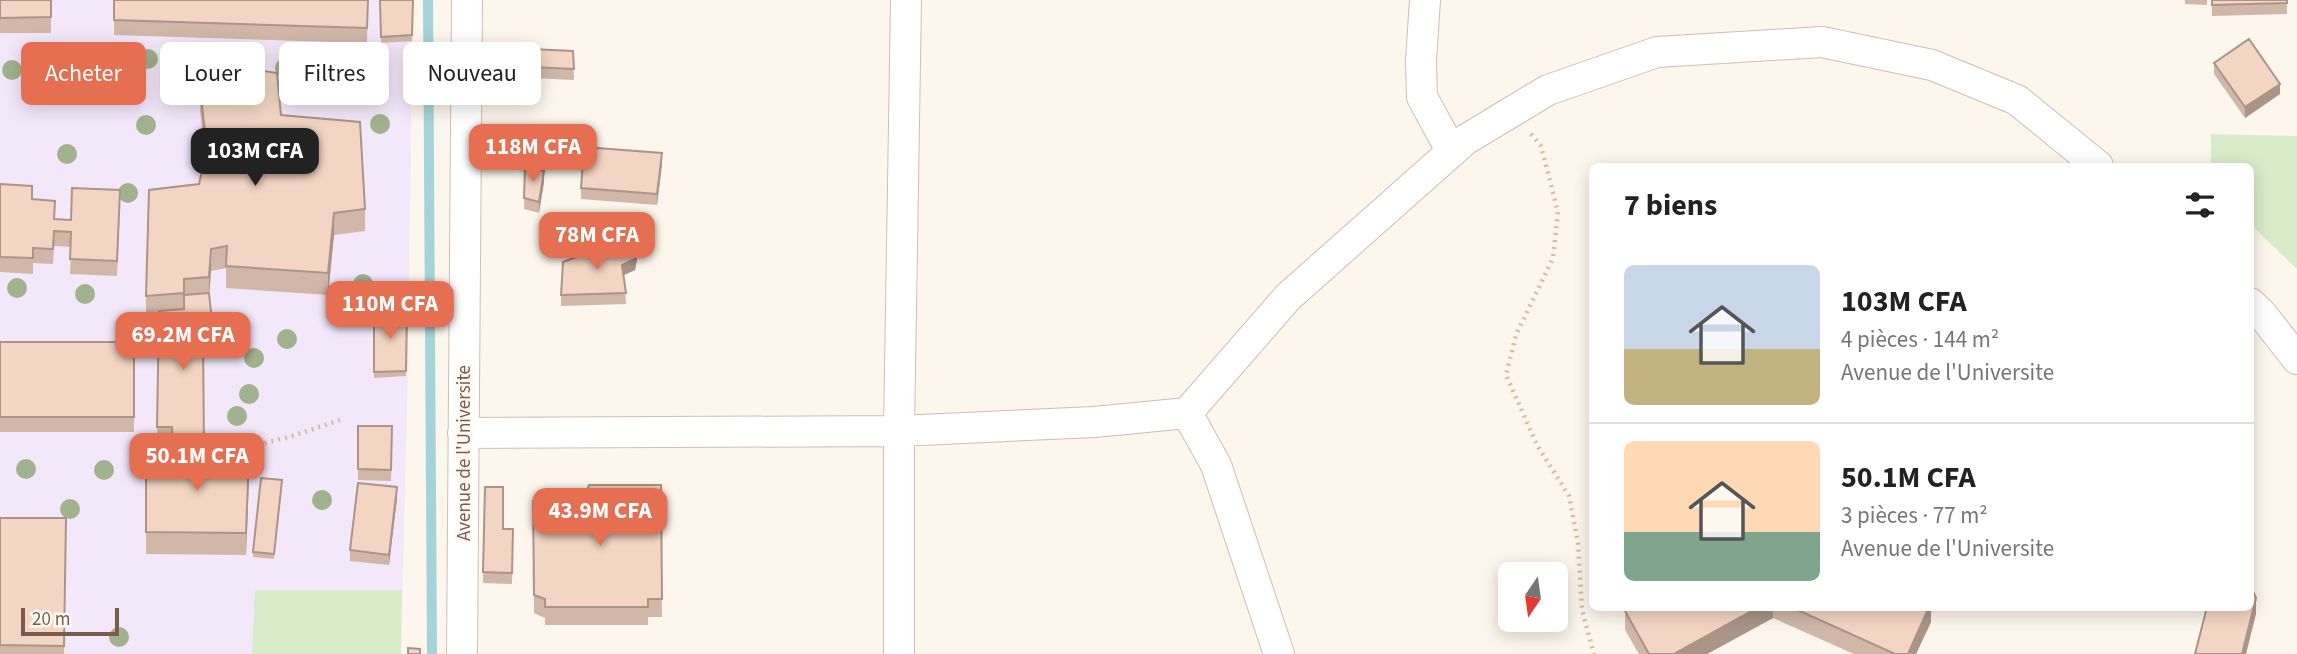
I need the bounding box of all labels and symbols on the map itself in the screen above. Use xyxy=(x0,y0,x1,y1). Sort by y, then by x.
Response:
pin: 118M CFA xyxy=(461,124,605,184)
pin: 103M CFA xyxy=(183,128,327,188)
pin: 78M CFA xyxy=(532,212,662,272)
pin: 110M CFA xyxy=(318,282,462,341)
pin: 69.2M CFA xyxy=(103,312,263,372)
street label: Avenue de l'Universite xyxy=(451,365,478,541)
pin: 50.1M CFA xyxy=(117,434,277,493)
pin: 43.9M CFA xyxy=(520,489,680,548)
north arrow xyxy=(1498,562,1568,632)
scale bar xyxy=(21,605,119,637)

